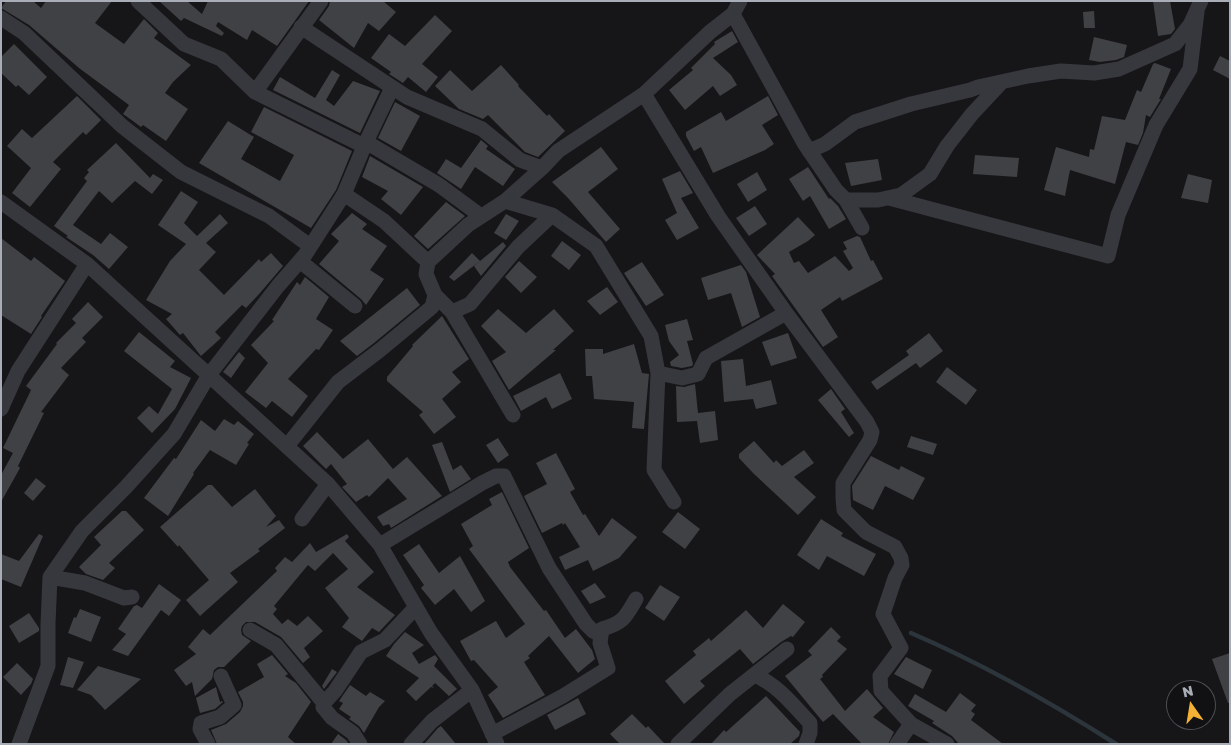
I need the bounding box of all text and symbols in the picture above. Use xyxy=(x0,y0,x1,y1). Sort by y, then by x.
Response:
north arrow xyxy=(1166,680,1216,730)
text: N xyxy=(1181,681,1195,700)

